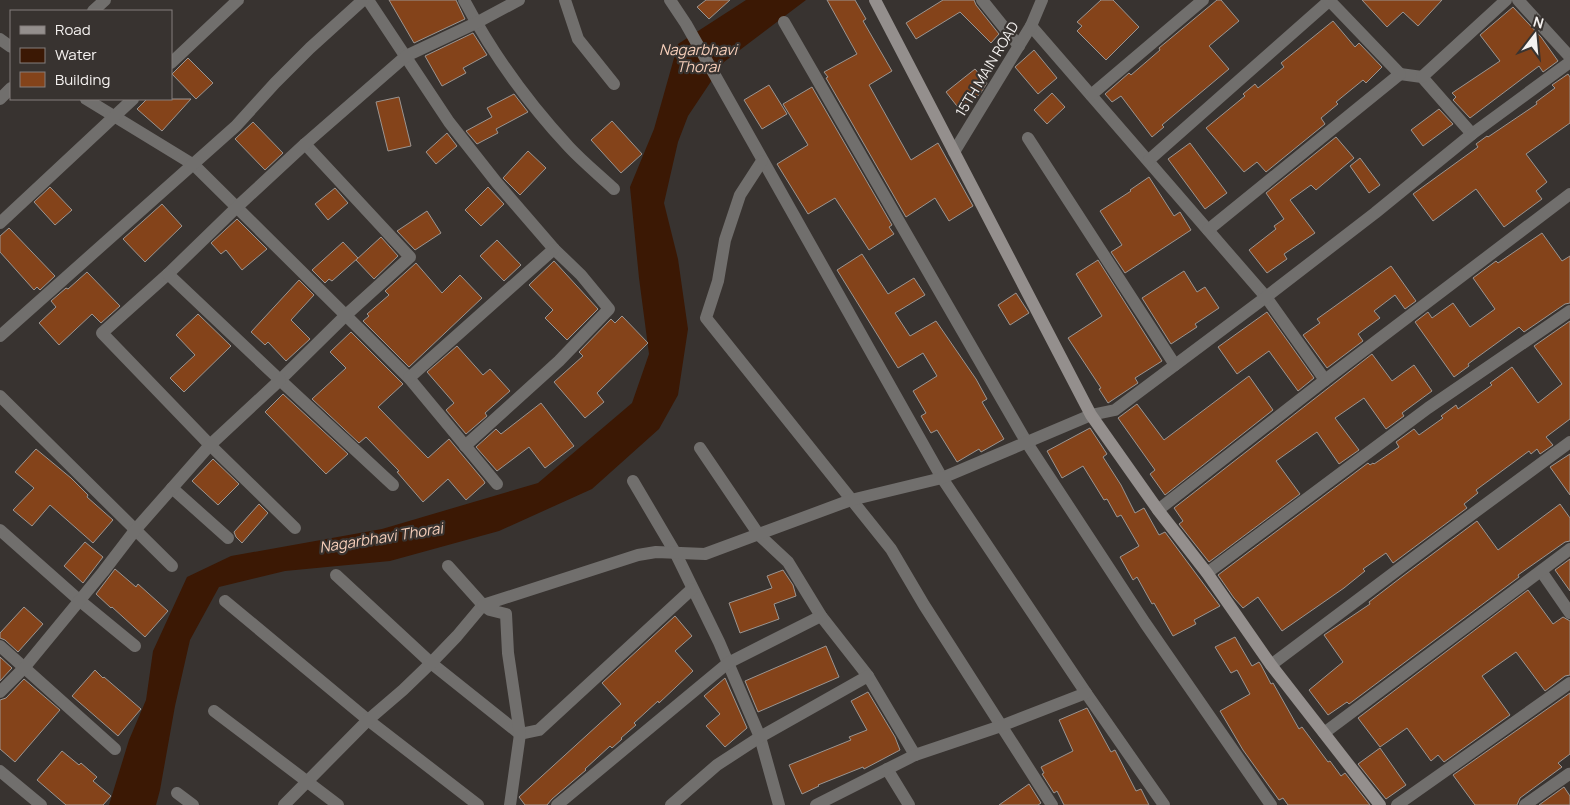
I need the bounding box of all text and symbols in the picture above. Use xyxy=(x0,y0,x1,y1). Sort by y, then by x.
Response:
legend xyxy=(10,10,172,100)
north arrow xyxy=(1510,10,1560,60)
text: N xyxy=(1531,12,1546,33)
street label: 15TH MAIN ROAD xyxy=(951,18,1022,120)
text: Road xyxy=(55,19,91,40)
water label: Nagarbhavi Thorai xyxy=(659,39,740,77)
text: Water xyxy=(55,44,97,65)
text: Building xyxy=(55,69,110,90)
water label: Nagarbhavi Thorai xyxy=(318,517,447,558)

